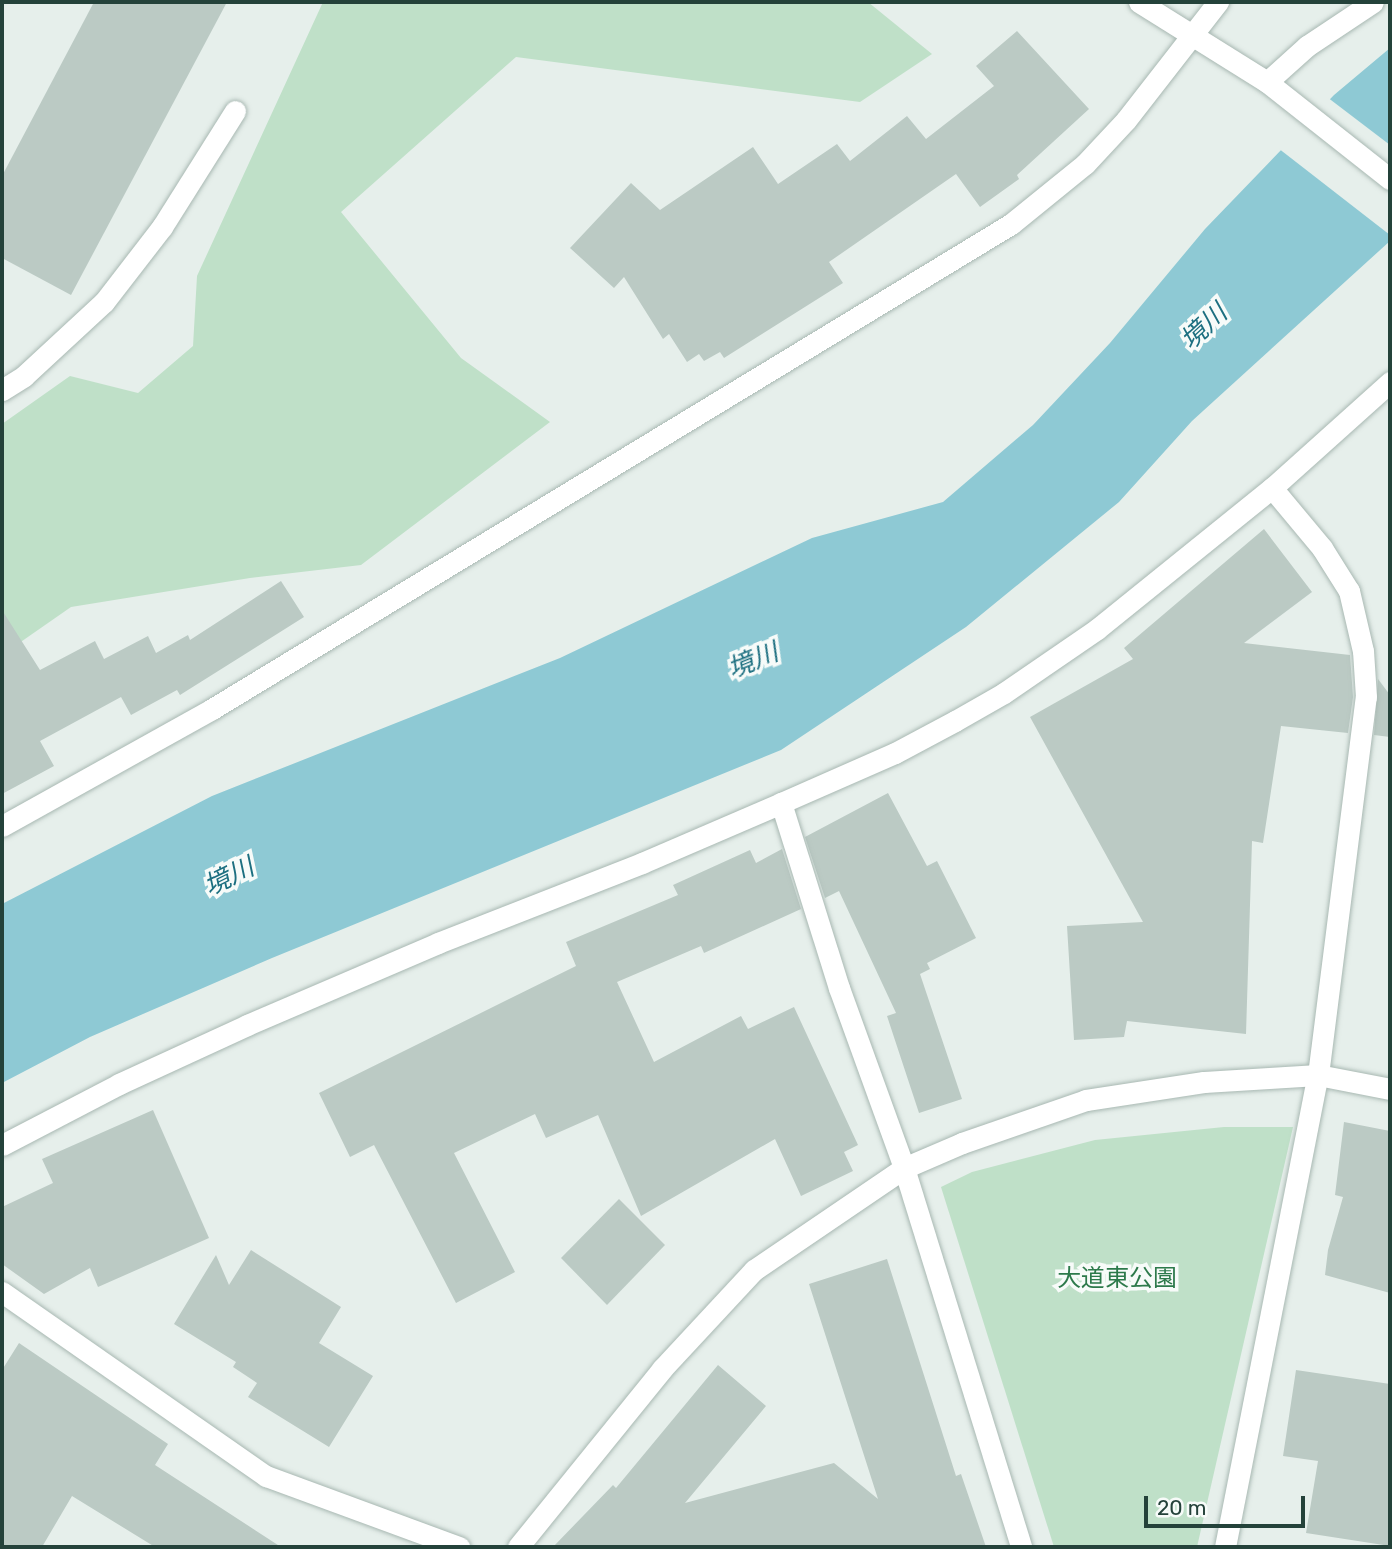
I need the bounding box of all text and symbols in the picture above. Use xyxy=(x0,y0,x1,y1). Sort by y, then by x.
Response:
water label: 境川 xyxy=(1174,298,1234,356)
water label: 境川 xyxy=(723,637,783,685)
water label: 境川 xyxy=(199,852,259,902)
park label: 大道東公園 xyxy=(1057,1265,1177,1293)
scale bar xyxy=(1147,1482,1308,1526)
text: 20 m xyxy=(1157,1495,1206,1520)

